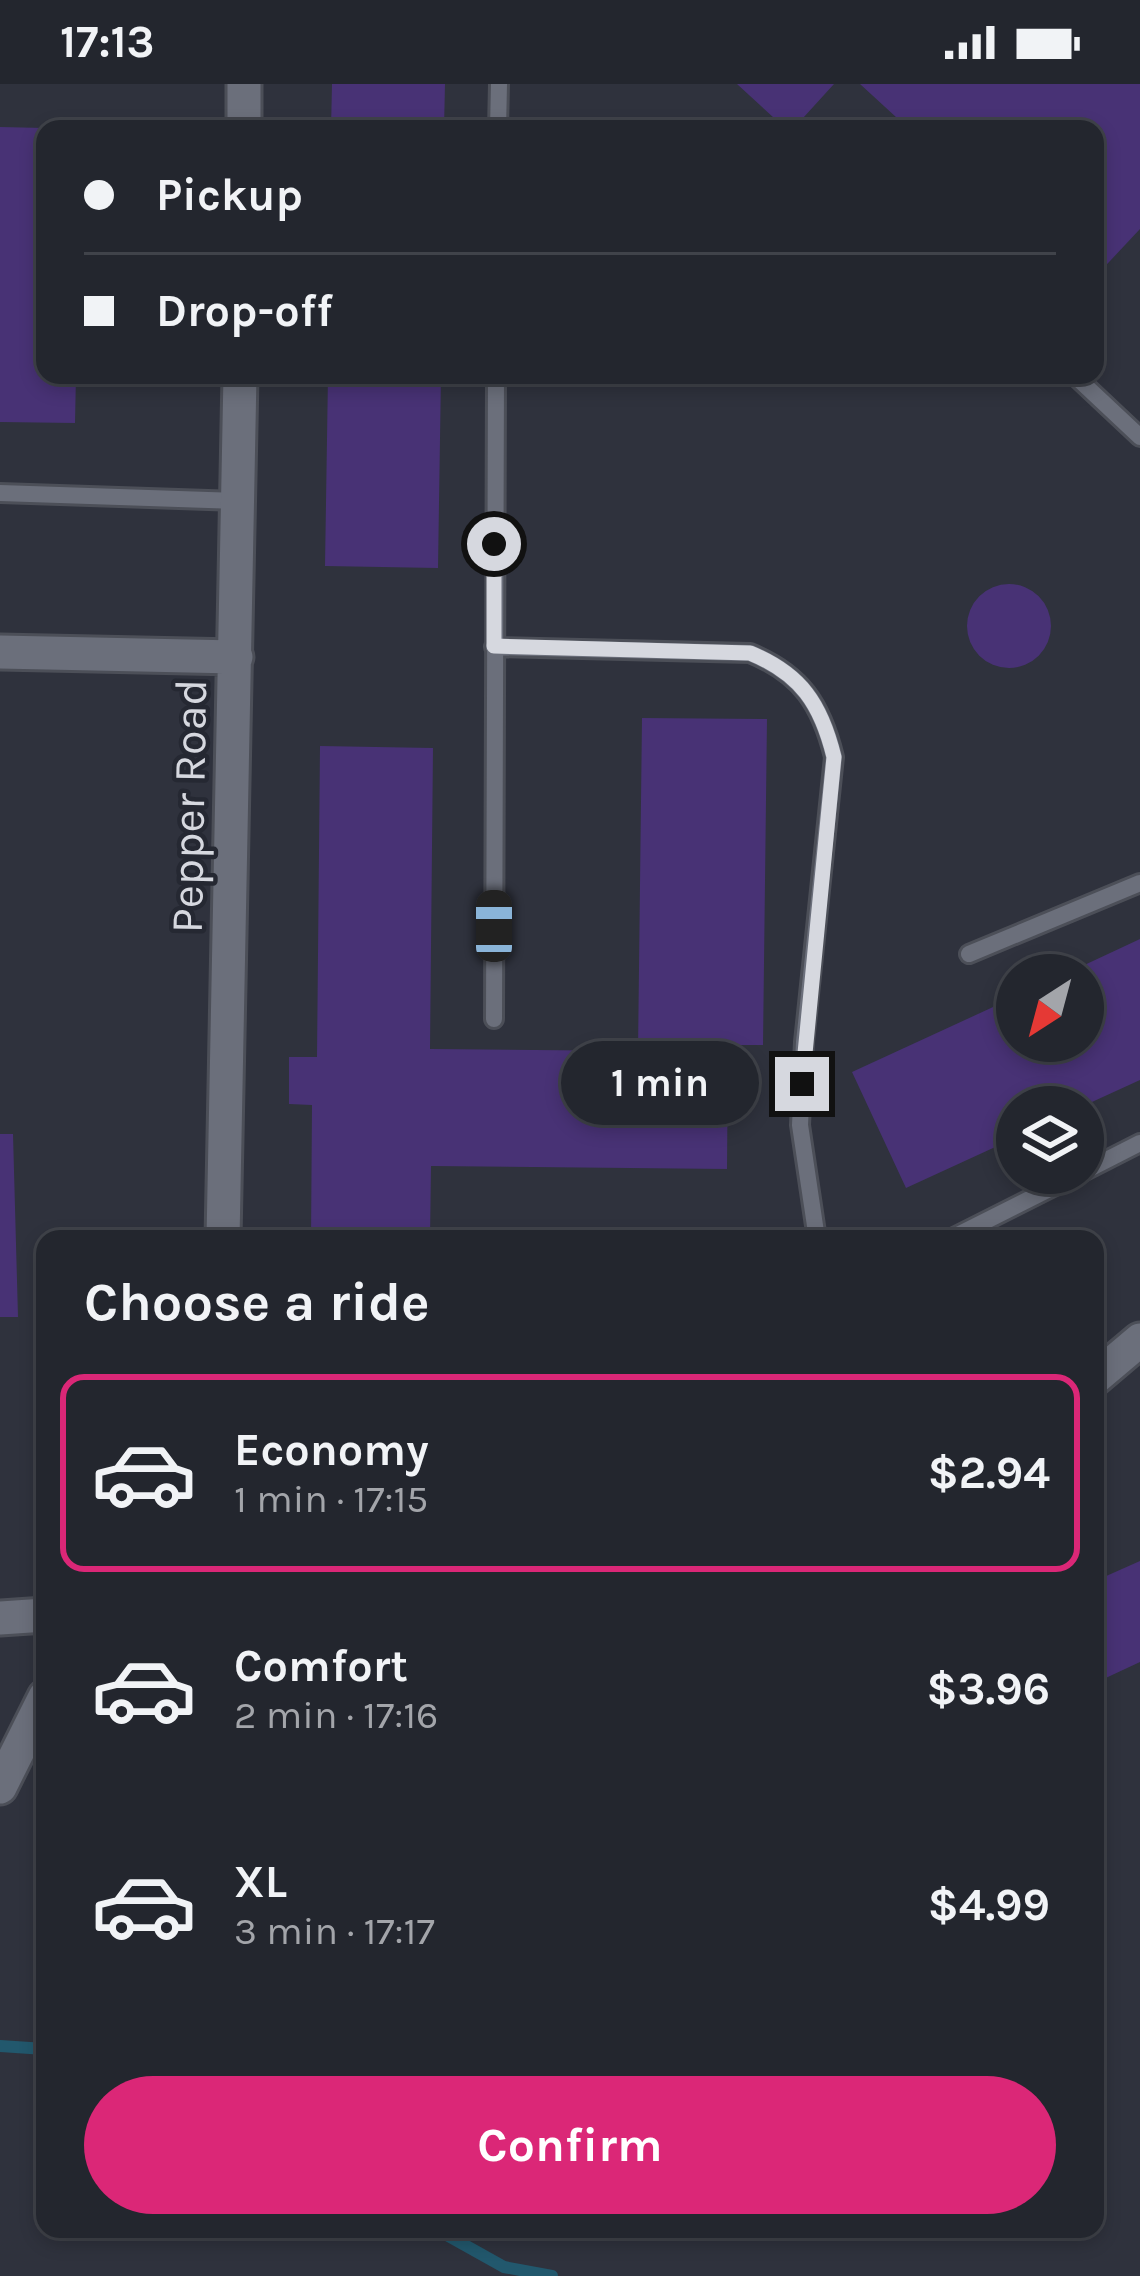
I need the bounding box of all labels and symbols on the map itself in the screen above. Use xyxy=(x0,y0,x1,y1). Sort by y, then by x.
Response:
route start xyxy=(467,517,521,571)
street label: Pepper Road xyxy=(161,678,217,934)
car xyxy=(476,890,512,962)
north arrow xyxy=(996,954,1104,1062)
callout: 1 min xyxy=(562,1042,760,1126)
route end xyxy=(775,1057,829,1111)

